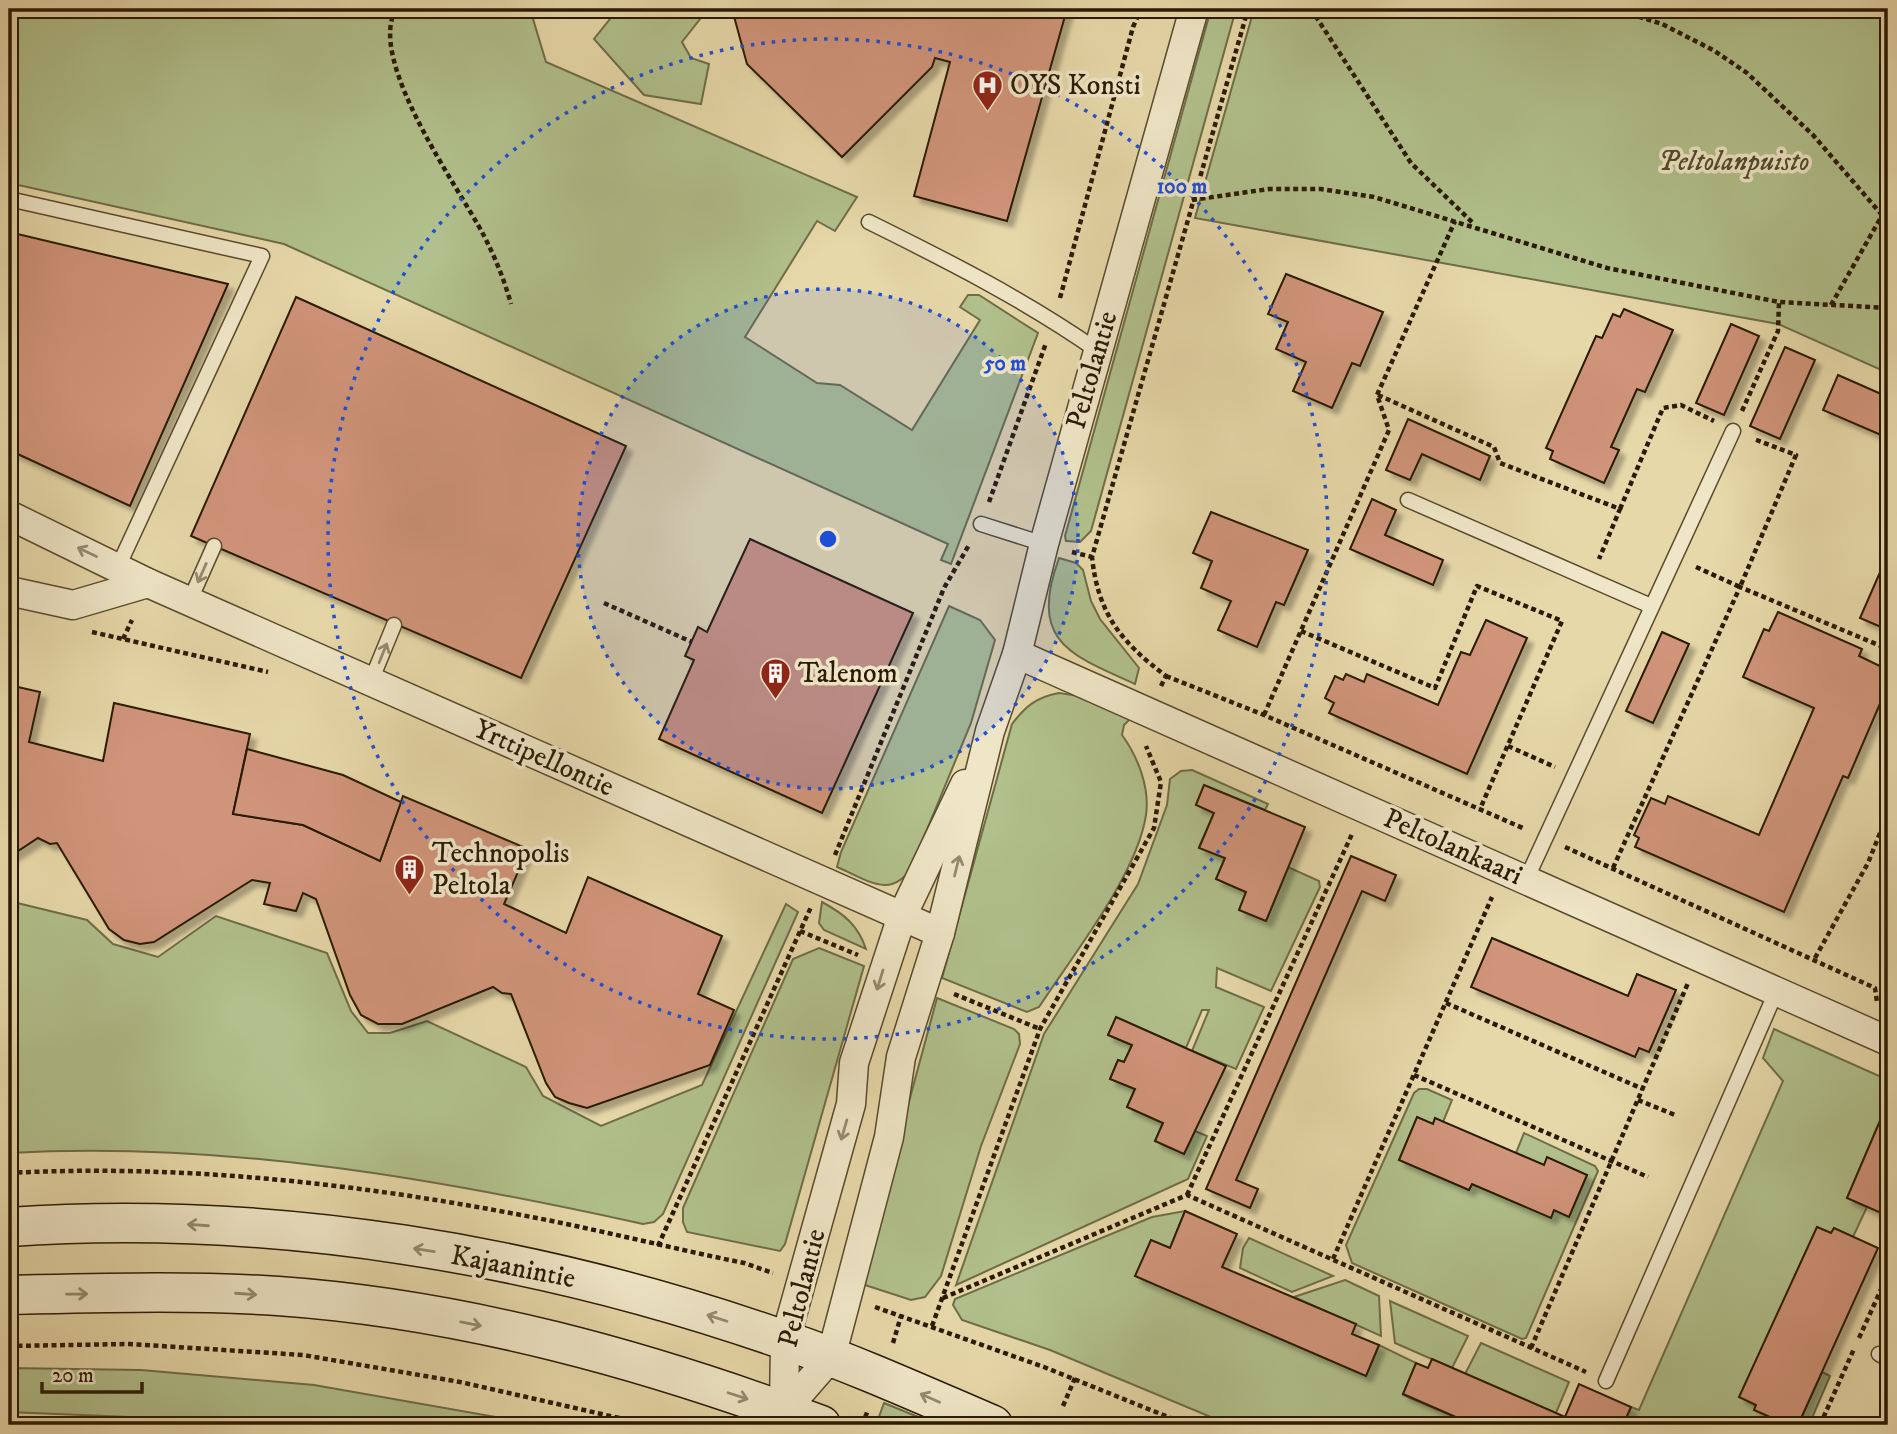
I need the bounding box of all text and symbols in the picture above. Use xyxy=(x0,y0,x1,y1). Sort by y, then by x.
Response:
hospital icon: OYS Konsti xyxy=(970,68,1004,112)
place label: OYS Konsti xyxy=(1010,68,1141,103)
park label: Peltolanpuisto xyxy=(1659,144,1809,179)
text: 100 m xyxy=(1157,174,1207,200)
street label: Peltolantie xyxy=(1059,307,1125,433)
text: 50 m xyxy=(983,351,1026,377)
centre of rings xyxy=(816,527,840,551)
one-way arrow xyxy=(77,545,98,559)
one-way arrow xyxy=(195,562,208,583)
one-way arrow xyxy=(377,642,390,664)
building icon: Talenom xyxy=(758,656,792,700)
place label: Talenom xyxy=(798,656,898,691)
street label: Yrttipellontie xyxy=(469,712,619,804)
street label: Peltolankaari xyxy=(1378,801,1528,893)
place label: Technopolis Peltola xyxy=(432,836,569,903)
building icon: Technopolis Peltola xyxy=(392,852,426,896)
one-way arrow xyxy=(951,855,964,878)
one-way arrow xyxy=(872,969,885,991)
one-way arrow xyxy=(836,1119,849,1141)
one-way arrow xyxy=(188,1218,210,1231)
street label: Peltolantie xyxy=(770,1225,834,1351)
street label: Kajaanintie xyxy=(448,1238,578,1296)
one-way arrow xyxy=(414,1243,436,1256)
one-way arrow xyxy=(65,1287,88,1301)
one-way arrow xyxy=(234,1288,257,1301)
one-way arrow xyxy=(706,1311,728,1324)
one-way arrow xyxy=(459,1317,482,1331)
scale bar xyxy=(42,1350,142,1394)
text: 20 m xyxy=(52,1363,94,1389)
one-way arrow xyxy=(727,1391,749,1404)
one-way arrow xyxy=(920,1391,941,1404)

